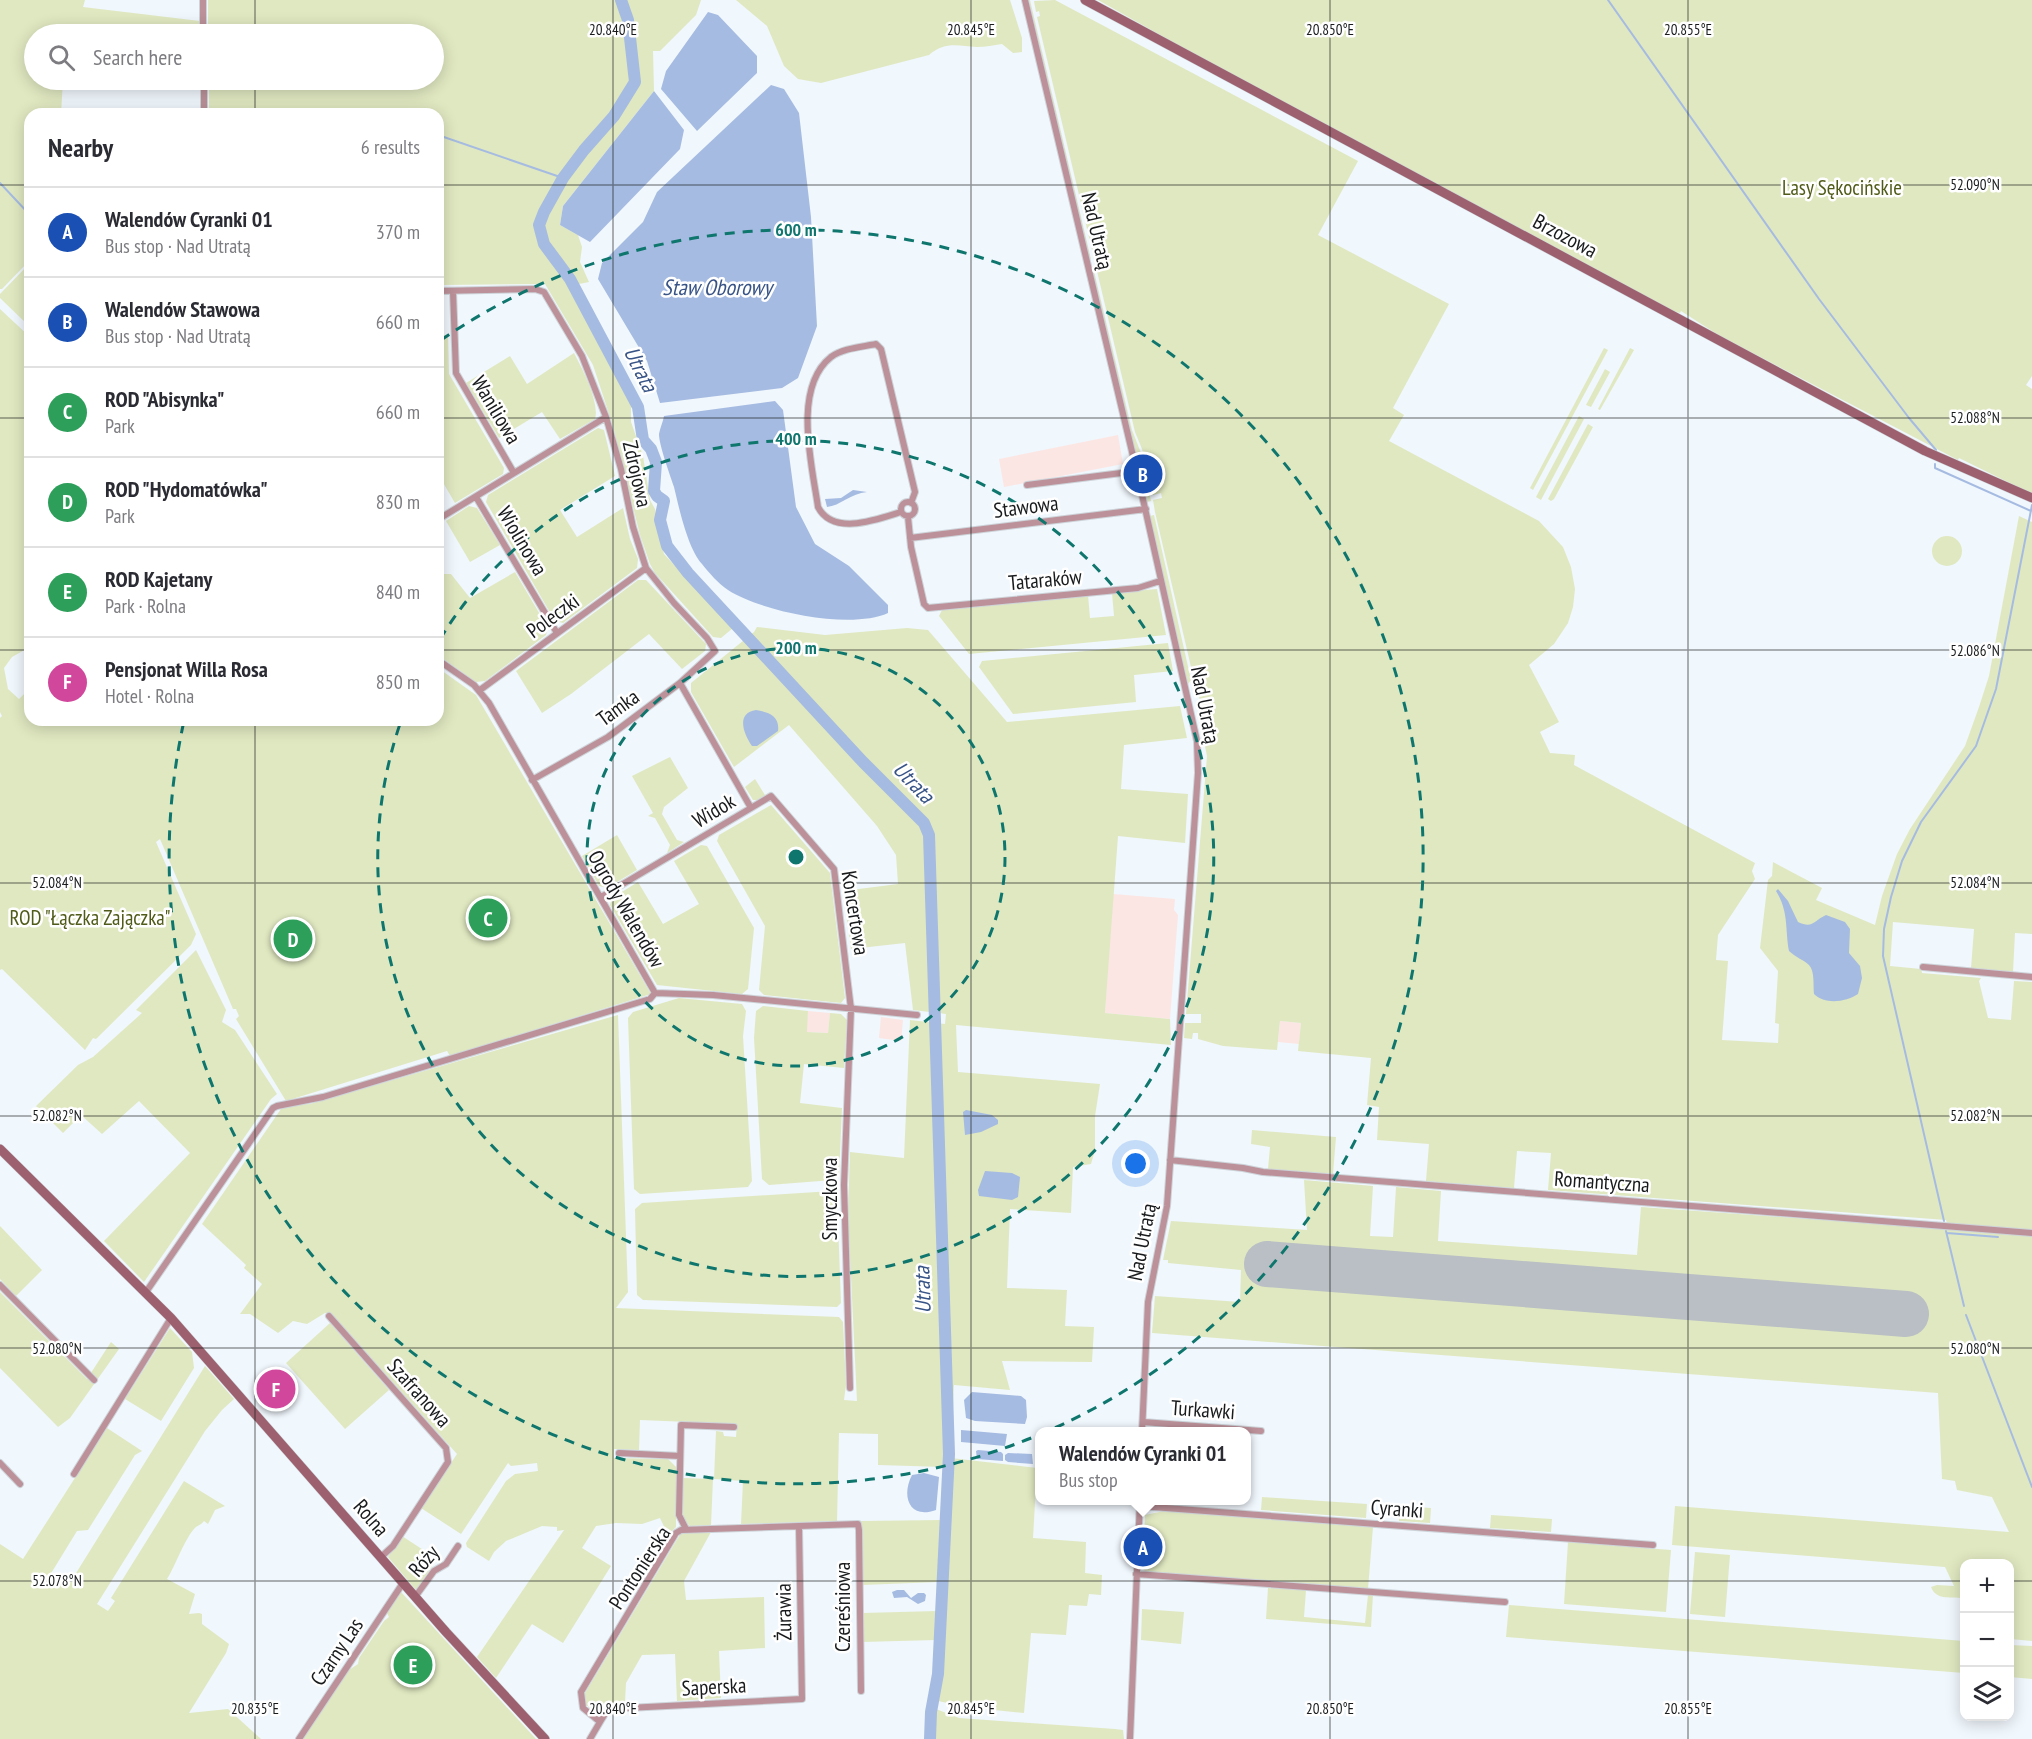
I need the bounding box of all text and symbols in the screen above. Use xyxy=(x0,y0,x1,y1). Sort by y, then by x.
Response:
text: 20.840°E xyxy=(589,20,637,39)
text: 20.845°E xyxy=(947,20,995,39)
text: 20.850°E xyxy=(1306,20,1354,39)
text: 20.855°E xyxy=(1664,20,1712,39)
search box xyxy=(24,24,444,90)
icon: search xyxy=(45,41,78,74)
text: Search here xyxy=(93,43,182,71)
text: Nearby xyxy=(48,131,113,164)
text: 6 results xyxy=(361,134,420,160)
park label: Lasy Sękocińskie xyxy=(1782,174,1902,201)
text: 52.090°N xyxy=(1950,175,2000,194)
street label: Nad Utratą xyxy=(1076,190,1119,272)
text: Walendów Cyranki 01 xyxy=(105,205,273,233)
street label: Brzozowa xyxy=(1529,207,1602,264)
text: 600 m xyxy=(775,218,817,241)
text: A xyxy=(62,219,73,245)
text: 370 m xyxy=(376,219,420,245)
text: Bus stop · Nad Utratą xyxy=(105,233,251,259)
water label: Staw Oborowy xyxy=(662,273,774,301)
text: Walendów Stawowa xyxy=(105,295,260,323)
text: B xyxy=(63,309,72,335)
text: 660 m xyxy=(376,309,420,335)
text: Bus stop · Nad Utratą xyxy=(105,323,251,349)
water label: Utrata xyxy=(618,342,665,397)
street label: Waniliowa xyxy=(466,371,527,449)
text: ROD "Abisynka" xyxy=(105,385,225,413)
text: C xyxy=(63,399,72,425)
text: 660 m xyxy=(376,399,420,425)
text: 52.088°N xyxy=(1950,408,2000,427)
text: Park xyxy=(105,413,135,439)
text: 400 m xyxy=(775,427,817,450)
street label: Zdrojowa xyxy=(617,438,658,510)
pin: B xyxy=(1124,452,1162,496)
text: ROD "Hydomatówka" xyxy=(105,475,268,503)
text: D xyxy=(62,489,73,515)
text: 830 m xyxy=(376,489,420,515)
street label: Stawowa xyxy=(992,489,1060,524)
street label: Wiolinowa xyxy=(491,501,554,580)
text: Park xyxy=(105,503,135,529)
street label: Tataraków xyxy=(1007,563,1083,596)
text: ROD Kajetany xyxy=(105,565,212,593)
text: E xyxy=(63,579,72,605)
text: 840 m xyxy=(376,579,420,605)
street label: Poleczki xyxy=(521,587,584,644)
text: Park · Rolna xyxy=(105,593,186,619)
text: 200 m xyxy=(775,636,817,659)
text: 52.086°N xyxy=(1950,641,2000,660)
text: Pensjonat Willa Rosa xyxy=(105,655,268,683)
street label: Nad Utratą xyxy=(1185,664,1226,746)
text: F xyxy=(63,669,72,695)
text: 850 m xyxy=(376,669,420,695)
text: Hotel · Rolna xyxy=(105,683,194,709)
street label: Tamka xyxy=(591,683,644,732)
water label: Utrata xyxy=(888,755,941,810)
street label: Widok xyxy=(688,787,740,834)
street label: Ogrody Walendów xyxy=(582,845,671,973)
centre of rings xyxy=(786,847,806,867)
street label: Koncertowa xyxy=(835,869,875,957)
text: 52.084°N xyxy=(32,873,82,892)
text: 52.084°N xyxy=(1950,873,2000,892)
pin: C xyxy=(468,896,508,940)
park label: ROD "Łączka Zajączka" xyxy=(10,904,170,931)
pin: D xyxy=(274,916,312,962)
text: 52.082°N xyxy=(32,1106,82,1125)
text: 52.082°N xyxy=(1950,1106,2000,1125)
your location xyxy=(1121,1149,1150,1178)
street label: Smyczkowa xyxy=(816,1158,843,1240)
street label: Romantyczna xyxy=(1553,1165,1651,1198)
street label: Nad Utratą xyxy=(1121,1201,1162,1283)
water label: Utrata xyxy=(907,1265,937,1314)
text: 52.080°N xyxy=(32,1339,82,1358)
text: 52.080°N xyxy=(1950,1339,2000,1358)
street label: Szafranowa xyxy=(381,1353,457,1433)
pin: F xyxy=(256,1366,296,1412)
street label: Turkawki xyxy=(1170,1394,1236,1425)
popup xyxy=(1035,1427,1251,1505)
text: Walendów Cyranki 01 xyxy=(1059,1439,1227,1467)
text: Bus stop xyxy=(1059,1467,1118,1493)
street label: Rolna xyxy=(348,1493,395,1542)
street label: Cyranki xyxy=(1370,1493,1424,1524)
street label: Pontonierska xyxy=(603,1521,676,1614)
pin: A xyxy=(1124,1524,1162,1570)
street label: Róży xyxy=(402,1539,445,1582)
map controls xyxy=(1960,1559,2014,1721)
button: + xyxy=(1960,1559,2014,1613)
street label: Czereśniowa xyxy=(829,1562,856,1652)
text: 52.078°N xyxy=(32,1571,82,1590)
street label: Żurawia xyxy=(770,1583,797,1641)
street label: Czarny Las xyxy=(304,1613,369,1691)
button: − xyxy=(1960,1613,2014,1667)
pin: E xyxy=(394,1642,432,1688)
button: layers xyxy=(1960,1667,2014,1721)
street label: Saperska xyxy=(681,1671,747,1702)
text: 20.835°E xyxy=(231,1699,279,1718)
text: 20.840°E xyxy=(589,1699,637,1718)
text: 20.845°E xyxy=(947,1699,995,1718)
text: 20.850°E xyxy=(1306,1699,1354,1718)
text: 20.855°E xyxy=(1664,1699,1712,1718)

